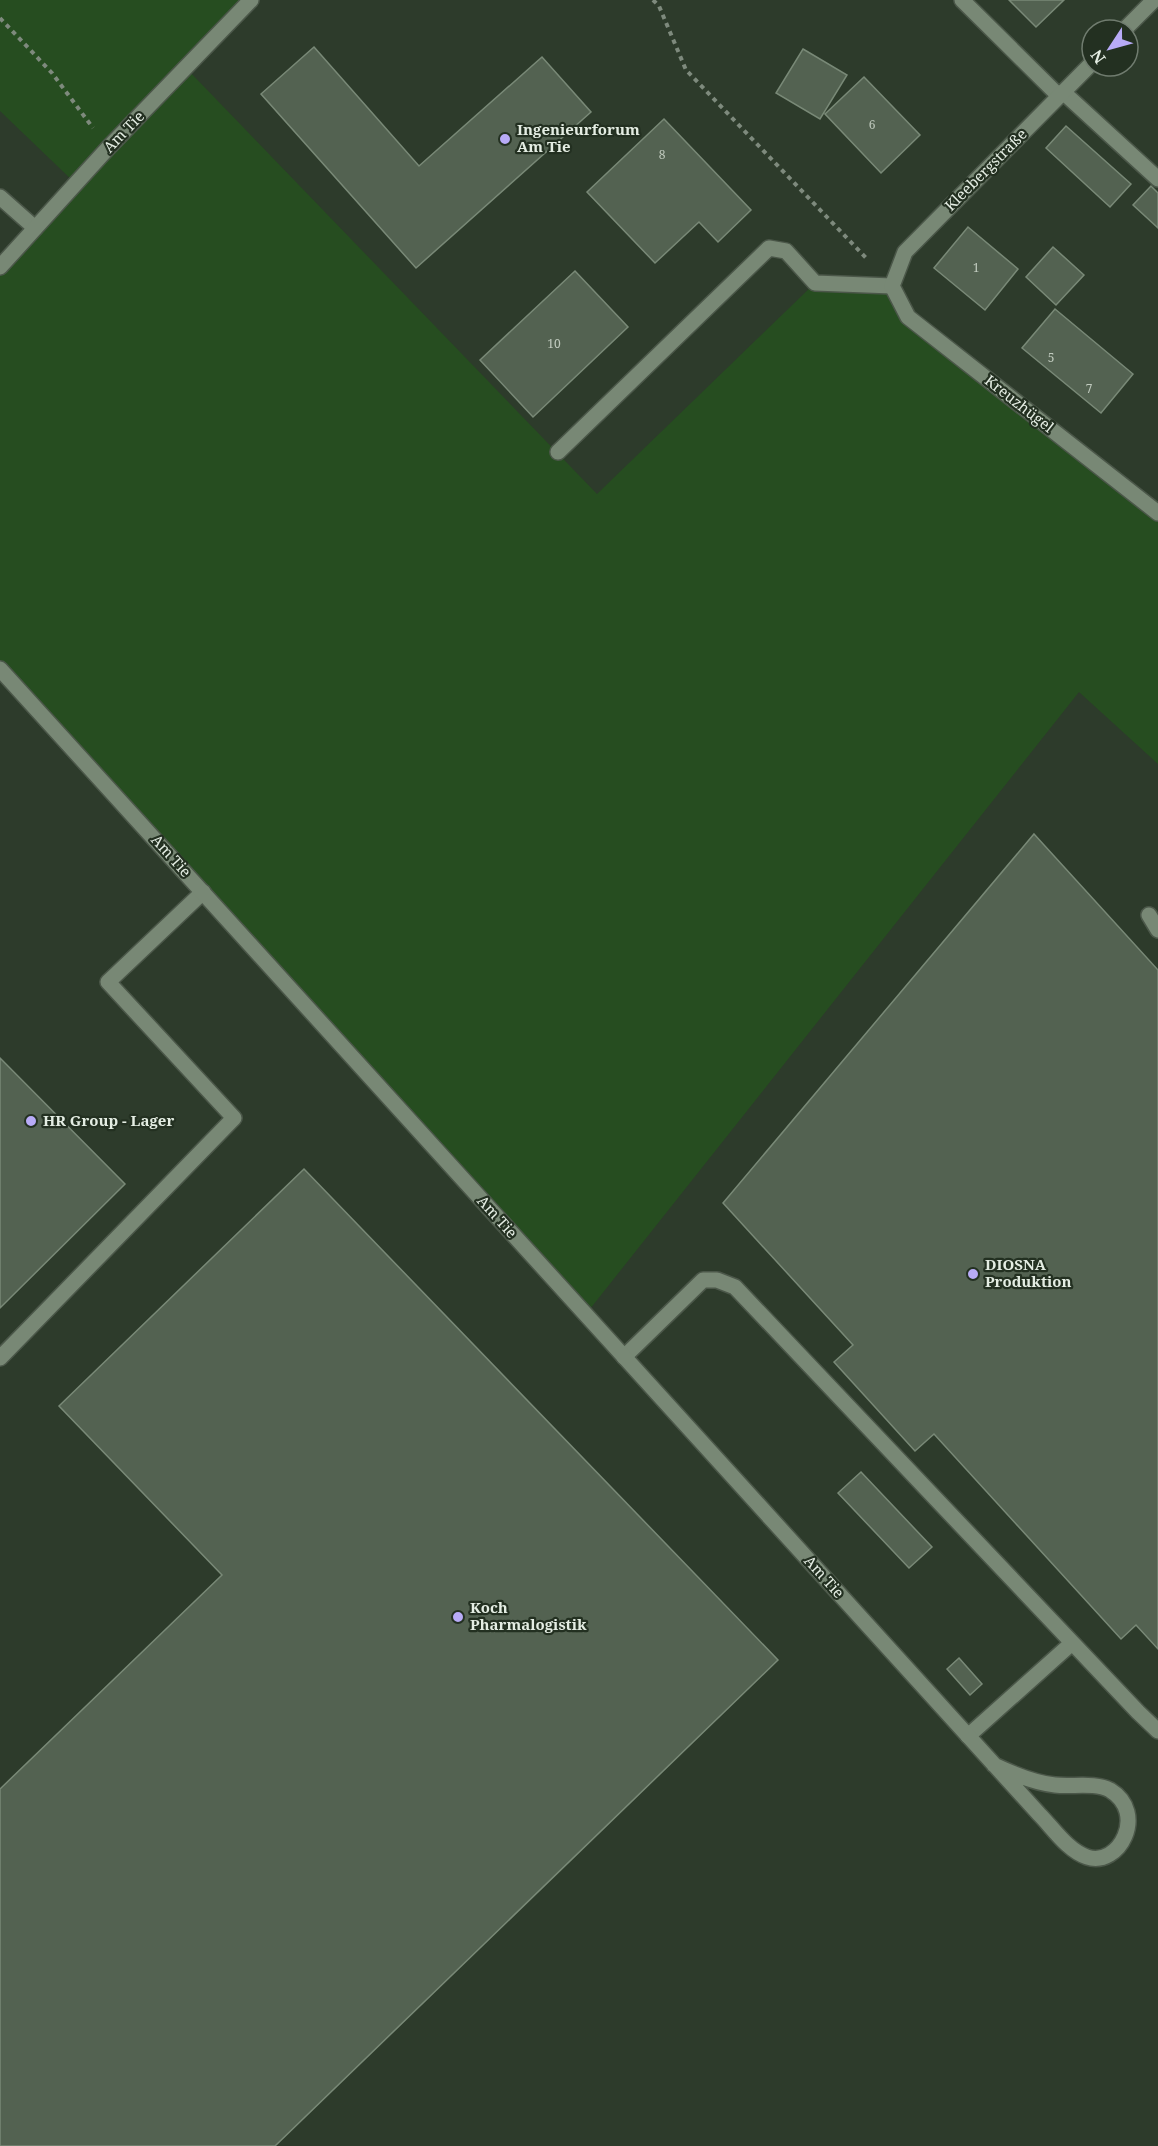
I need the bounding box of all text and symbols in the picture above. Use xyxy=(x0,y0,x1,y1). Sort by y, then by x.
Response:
north arrow xyxy=(1080,18,1140,78)
text: N xyxy=(1085,45,1110,68)
street label: Am Tie xyxy=(98,106,148,156)
house number: 6 xyxy=(869,116,876,133)
place label: Ingenieurforum Am Tie xyxy=(517,119,640,156)
street label: Kleebergstraße xyxy=(940,124,1031,215)
marker: Ingenieurforum Am Tie xyxy=(498,132,512,146)
house number: 8 xyxy=(659,146,666,163)
house number: 1 xyxy=(973,259,979,276)
house number: 10 xyxy=(547,335,561,352)
house number: 5 xyxy=(1048,349,1054,366)
street label: Kreuzhügel xyxy=(981,370,1059,437)
house number: 7 xyxy=(1086,380,1093,397)
street label: Am Tie xyxy=(147,830,196,881)
place label: HR Group - Lager xyxy=(43,1110,174,1130)
marker: HR Group - Lager xyxy=(24,1114,38,1128)
street label: Am Tie xyxy=(473,1191,522,1242)
place label: DIOSNA Produktion xyxy=(985,1254,1072,1291)
marker: DIOSNA Produktion xyxy=(966,1267,980,1281)
street label: Am Tie xyxy=(800,1551,849,1602)
place label: Koch Pharmalogistik xyxy=(470,1597,587,1634)
marker: Koch Pharmalogistik xyxy=(451,1610,465,1624)

